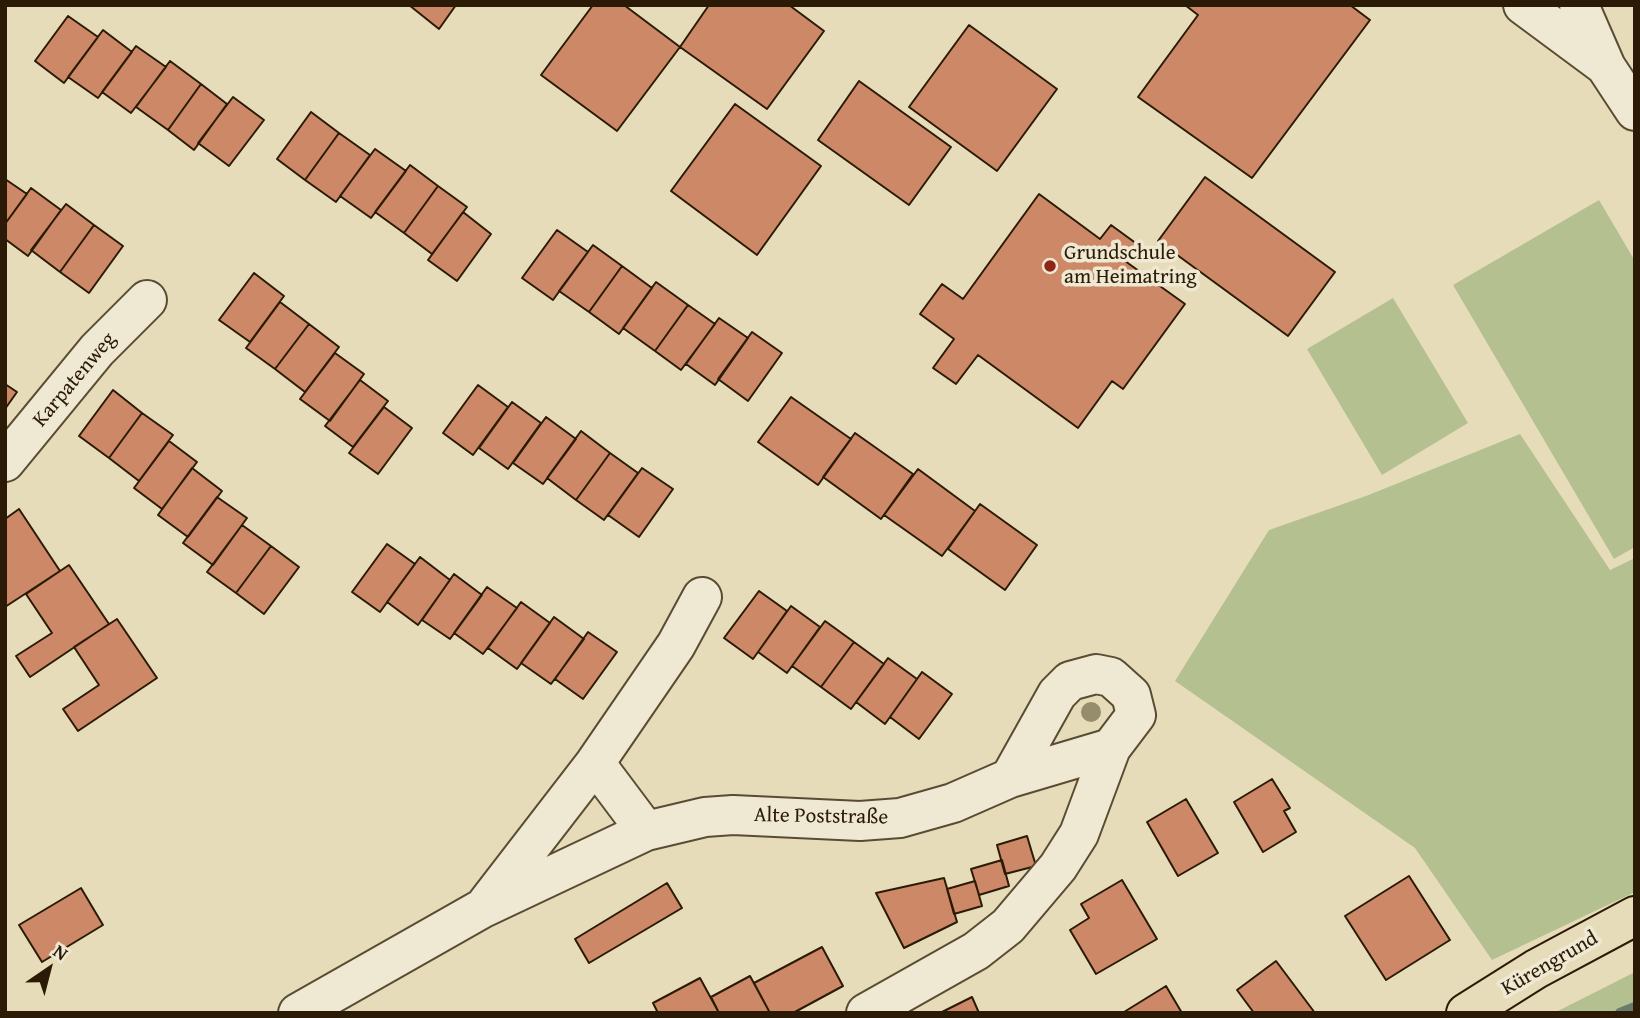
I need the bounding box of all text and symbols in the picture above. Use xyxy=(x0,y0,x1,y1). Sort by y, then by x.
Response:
place label: Grundschule am Heimatring xyxy=(1064,241,1197,291)
marker: Grundschule am Heimatring xyxy=(1042,258,1058,274)
street label: Karpatenweg xyxy=(28,327,122,433)
street label: Alte Poststraße xyxy=(754,803,888,831)
street label: Kürengrund xyxy=(1497,926,1603,1002)
north arrow xyxy=(14,934,84,1004)
text: N xyxy=(48,937,74,967)

